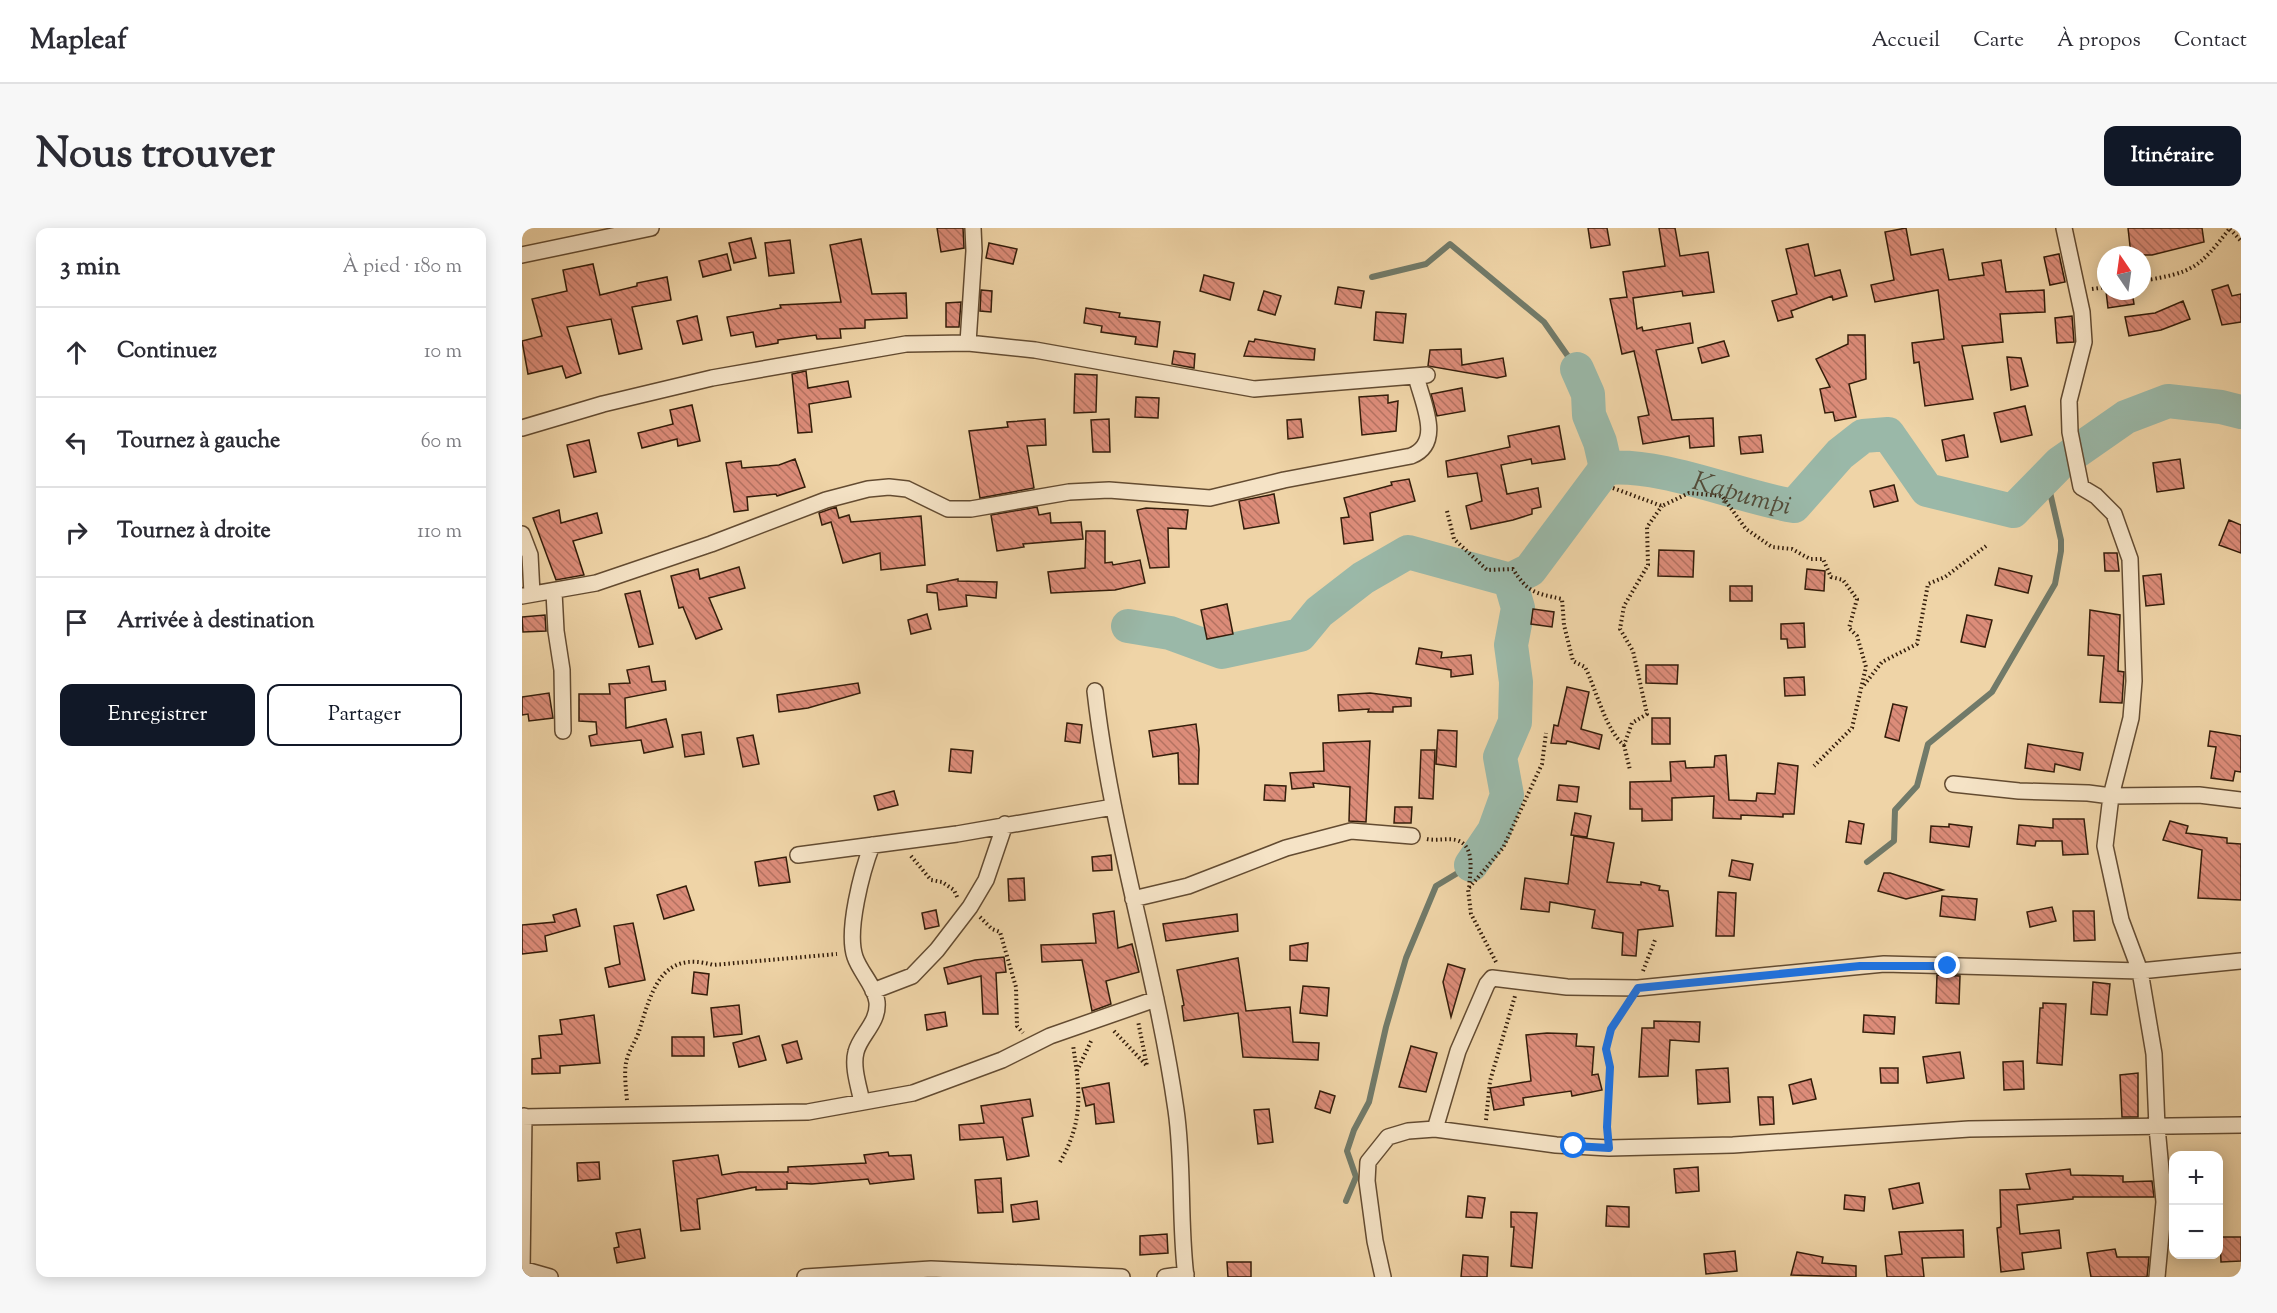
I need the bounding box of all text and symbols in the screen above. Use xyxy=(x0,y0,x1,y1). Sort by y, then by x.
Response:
text: Mapleaf xyxy=(30,21,127,61)
text: Accueil xyxy=(1872,26,1940,56)
text: Carte xyxy=(1973,26,2024,56)
text: À propos xyxy=(2057,26,2141,56)
text: Contact xyxy=(2174,26,2247,56)
text: Nous trouver xyxy=(36,126,275,186)
button: Itinéraire xyxy=(2104,126,2241,186)
north arrow xyxy=(2097,246,2151,300)
text: 3 min xyxy=(60,249,120,286)
text: À pied · 180 m xyxy=(342,253,462,282)
icon: ahead xyxy=(60,336,93,369)
text: Continuez xyxy=(117,336,217,368)
text: 10 m xyxy=(424,338,462,367)
icon: left xyxy=(60,426,93,459)
text: Tournez à gauche xyxy=(117,426,280,458)
text: 60 m xyxy=(421,428,462,457)
water label: Kapumpi xyxy=(1687,463,1794,527)
icon: right xyxy=(60,516,93,549)
text: Tournez à droite xyxy=(117,516,271,548)
text: 110 m xyxy=(417,518,462,547)
icon: arrive xyxy=(60,606,93,639)
text: Arrivée à destination xyxy=(117,606,314,638)
button: Enregistrer xyxy=(60,684,255,746)
button: Partager xyxy=(267,684,462,746)
route end xyxy=(1934,952,1960,978)
route start xyxy=(1560,1132,1586,1158)
map controls xyxy=(2169,1151,2223,1259)
button: + xyxy=(2169,1151,2223,1205)
button: − xyxy=(2169,1205,2223,1259)

